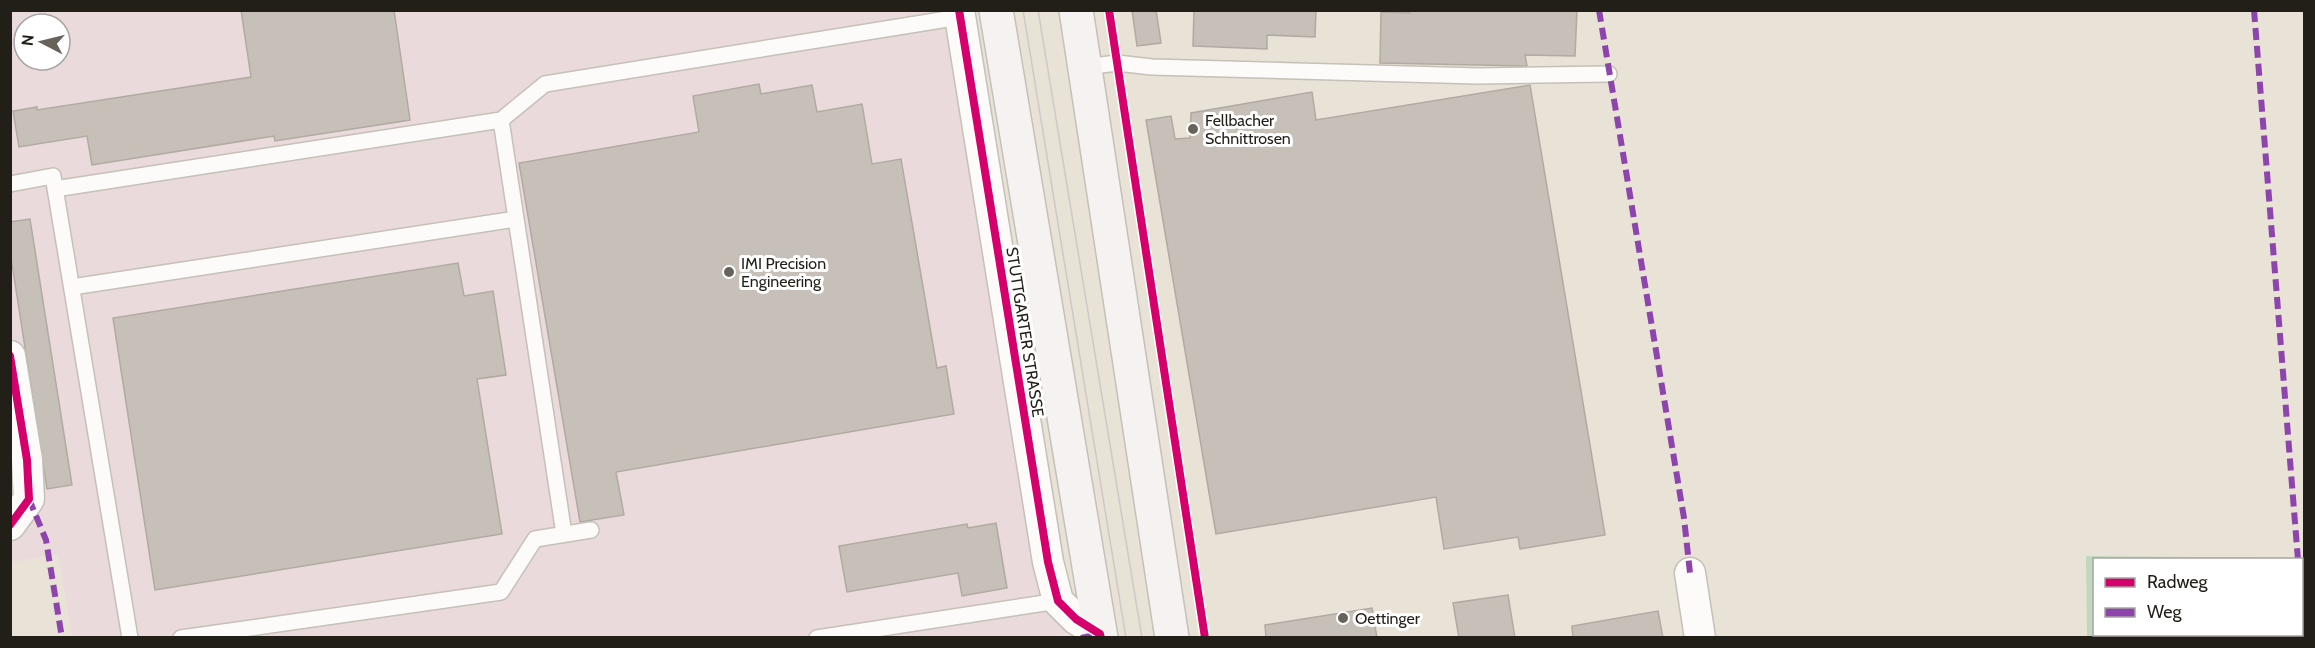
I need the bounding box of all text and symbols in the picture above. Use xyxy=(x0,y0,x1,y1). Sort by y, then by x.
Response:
north arrow xyxy=(12,12,72,72)
text: N xyxy=(17,33,38,47)
place label: Fellbacher Schnittrosen xyxy=(1205,111,1291,148)
marker: Fellbacher Schnittrosen xyxy=(1186,122,1200,136)
street label: STUTTGARTER STRASSE xyxy=(1002,246,1048,418)
place label: IMI Precision Engineering xyxy=(741,254,826,291)
marker: IMI Precision Engineering xyxy=(722,265,736,279)
legend xyxy=(2093,558,2303,636)
text: Radweg xyxy=(2147,571,2209,593)
text: Weg xyxy=(2147,601,2183,623)
place label: Oettinger xyxy=(1355,609,1421,628)
marker: Oettinger xyxy=(1336,611,1350,625)

